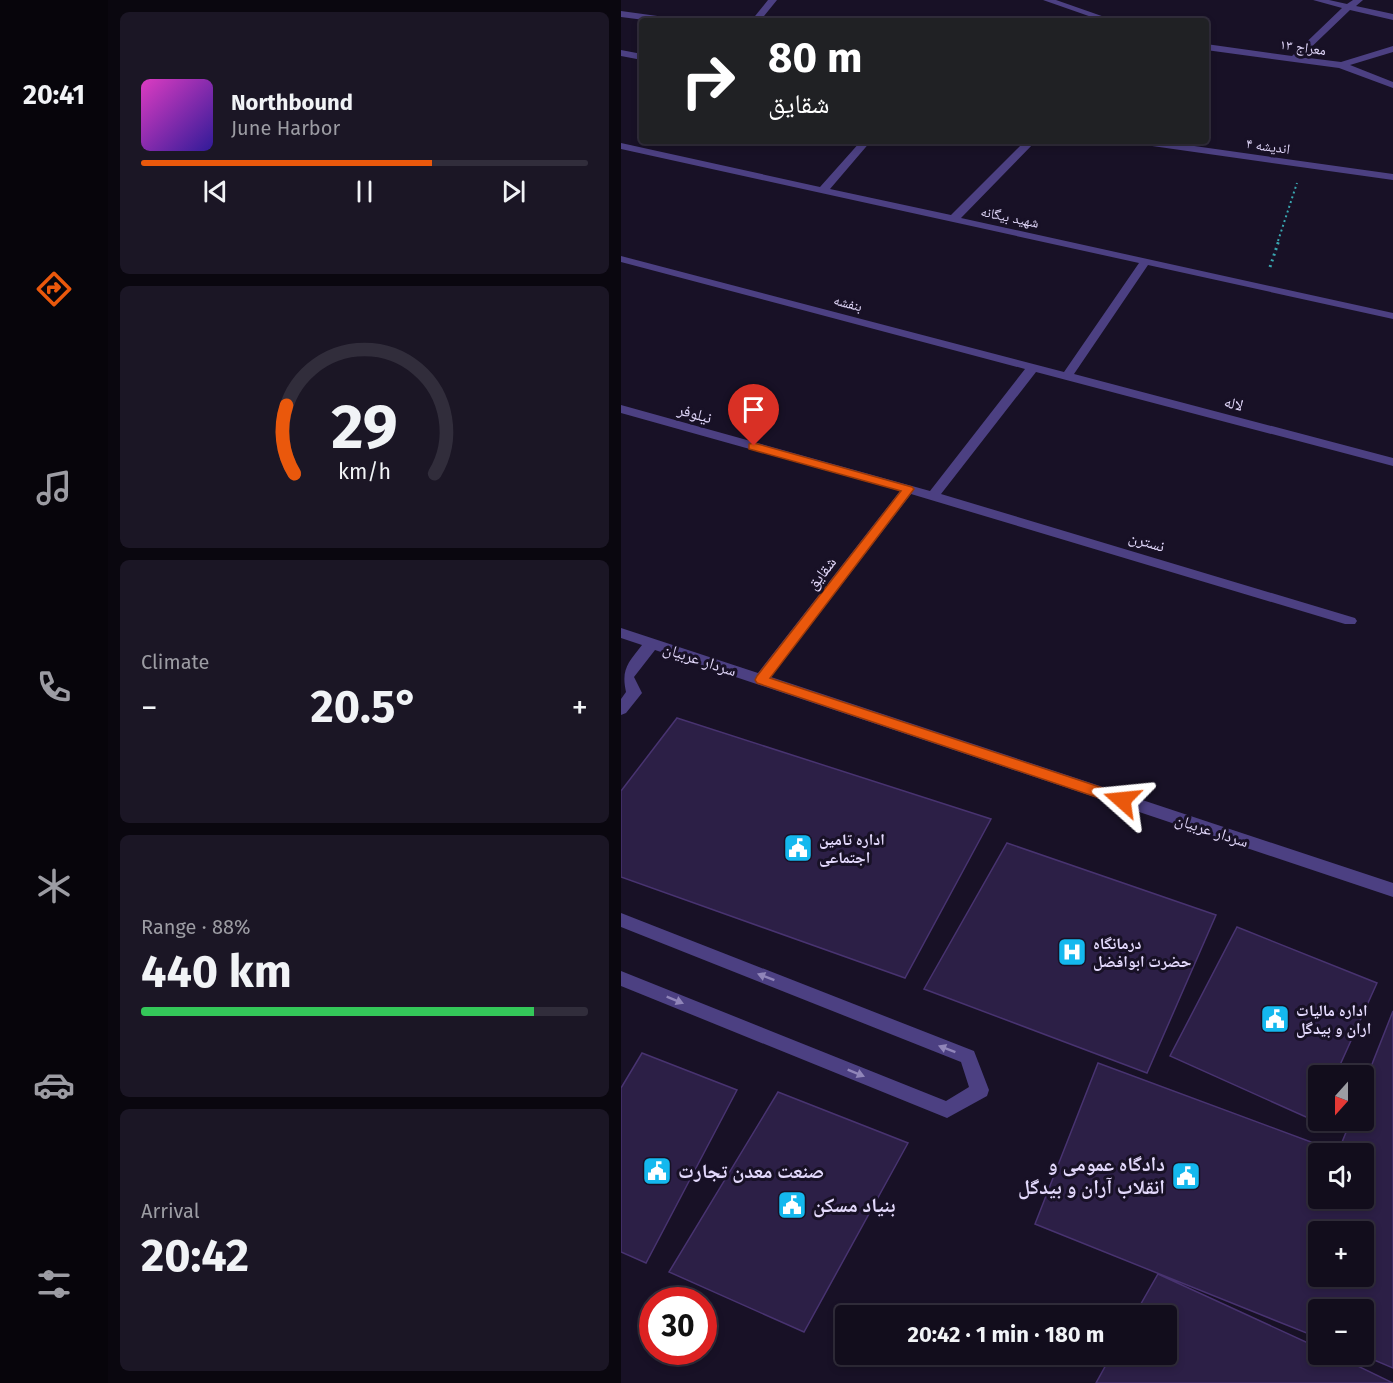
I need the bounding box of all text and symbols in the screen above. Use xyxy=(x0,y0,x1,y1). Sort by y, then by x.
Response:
text: 80 m xyxy=(768,33,862,83)
street label: معراج ۱۳ xyxy=(1279,36,1327,60)
icon: right xyxy=(669,42,747,120)
text: 20:41 xyxy=(23,79,85,111)
text: شقایق xyxy=(768,88,830,120)
text: Northbound xyxy=(231,89,353,116)
text: June Harbor xyxy=(231,116,340,140)
street label: اندیشه ۴ xyxy=(1245,135,1291,158)
icon: previous xyxy=(199,175,232,208)
icon: pause xyxy=(348,175,381,208)
icon: next xyxy=(497,175,530,208)
street label: شهید بیگانه xyxy=(979,203,1041,232)
icon: directions xyxy=(33,268,75,310)
street label: بنفشه xyxy=(832,292,864,315)
pin xyxy=(728,384,779,446)
text: 29 xyxy=(331,390,398,465)
street label: لاله xyxy=(1222,392,1245,415)
icon: arrive xyxy=(737,393,770,426)
street label: نیلوفر xyxy=(675,399,714,427)
text: km/h xyxy=(338,460,391,486)
icon: music xyxy=(33,467,75,509)
street label: نسترن xyxy=(1126,527,1167,557)
street label: شقایق xyxy=(803,553,841,594)
street label: سردار عربیان xyxy=(660,639,739,681)
text: Climate xyxy=(141,650,209,674)
icon: phone xyxy=(33,666,75,708)
text: 20.5° xyxy=(311,680,419,734)
text: − xyxy=(141,688,158,728)
text: + xyxy=(572,688,588,728)
position arrow xyxy=(1090,768,1154,832)
street label: سردار عربیان xyxy=(1172,810,1251,852)
place label: اداره تامین اجتماعی xyxy=(819,830,885,867)
public building icon: اداره تامین اجتماعی xyxy=(782,832,814,864)
icon: climate xyxy=(33,865,75,907)
text: Range · 88% xyxy=(141,915,250,939)
place label: درمانگاه حضرت ابوافضل xyxy=(1093,934,1191,971)
hospital icon: درمانگاه حضرت ابوافضل xyxy=(1056,936,1088,968)
text: 440 km xyxy=(141,945,292,999)
one-way arrow xyxy=(757,972,775,981)
one-way arrow xyxy=(666,996,684,1005)
place label: اداره مالیات اران و بیدگل xyxy=(1296,1001,1371,1038)
public building icon: اداره مالیات اران و بیدگل xyxy=(1259,1003,1291,1035)
one-way arrow xyxy=(938,1043,956,1053)
icon: car xyxy=(33,1064,75,1106)
north arrow xyxy=(1308,1065,1374,1131)
map controls xyxy=(1308,1065,1374,1365)
one-way arrow xyxy=(847,1069,865,1078)
button: sound xyxy=(1308,1143,1374,1209)
place label: دادگاه عمومی و انقلاب آران و بیدگل xyxy=(1018,1152,1165,1200)
public building icon: صنعت معدن تجارت xyxy=(641,1155,673,1187)
place label: صنعت معدن تجارت xyxy=(678,1159,824,1183)
public building icon: دادگاه عمومی و انقلاب آران و بیدگل xyxy=(1170,1160,1202,1192)
public building icon: بنیاد مسکن xyxy=(776,1189,808,1221)
place label: بنیاد مسکن xyxy=(813,1193,895,1218)
text: Arrival xyxy=(141,1199,200,1223)
button: + xyxy=(1308,1221,1374,1287)
text: 20:42 xyxy=(141,1229,249,1283)
icon: filters xyxy=(33,1263,75,1305)
speed limit sign: 30 xyxy=(639,1287,717,1365)
button: − xyxy=(1308,1299,1374,1365)
text: 20:42 · 1 min · 180 m xyxy=(908,1321,1104,1348)

